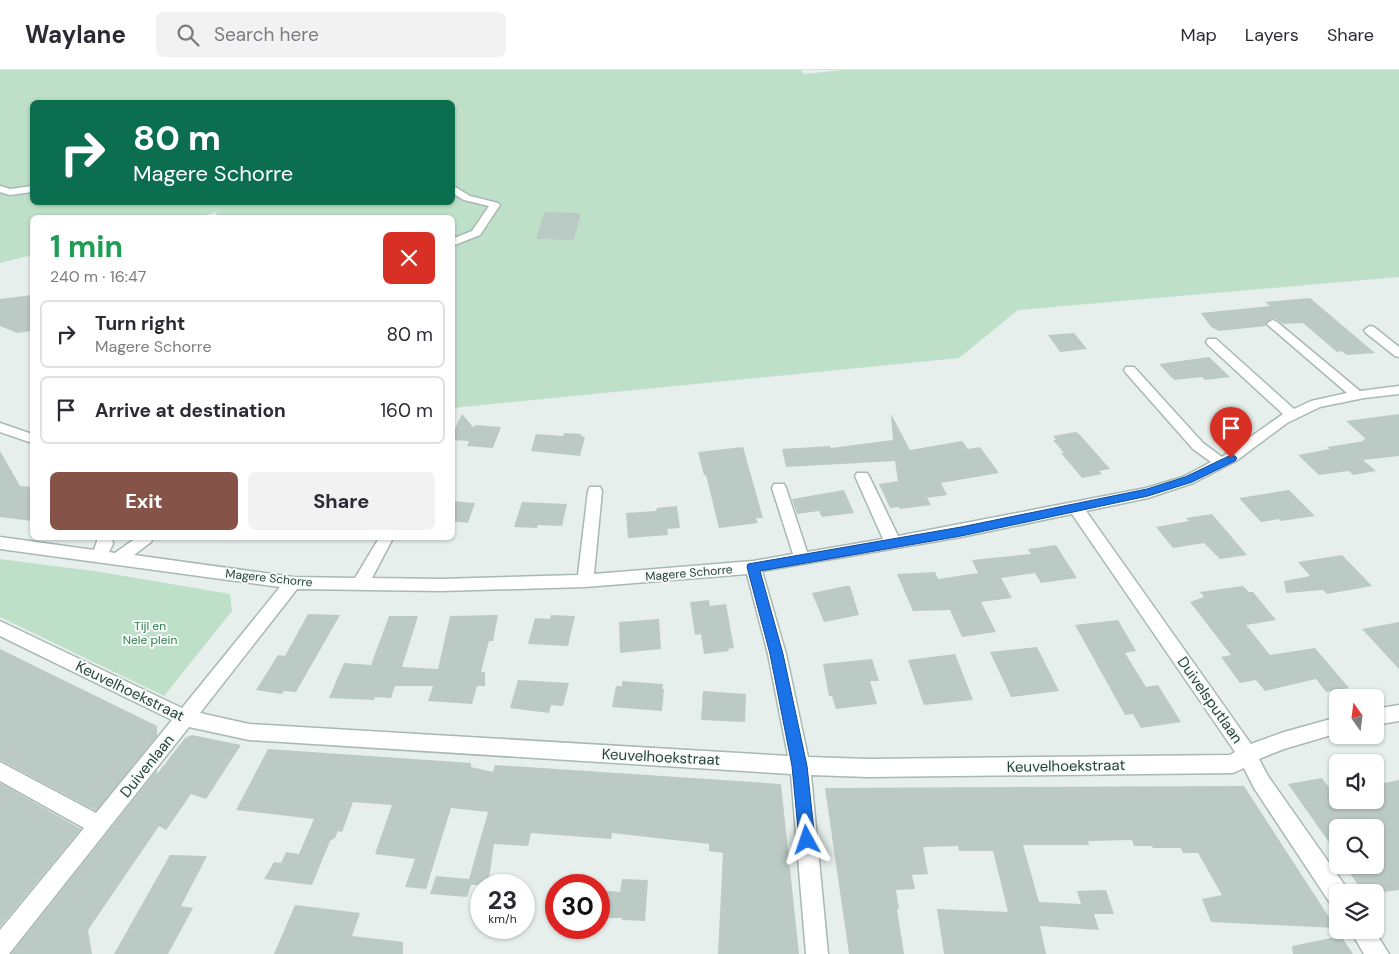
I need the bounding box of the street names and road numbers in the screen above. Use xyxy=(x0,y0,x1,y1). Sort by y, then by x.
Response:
street label: Magere Schorre xyxy=(645,561,733,585)
street label: Magere Schorre xyxy=(225,565,313,591)
street label: Duivelsputlaan xyxy=(1173,653,1247,747)
street label: Keuvelhoekstraat xyxy=(72,656,188,726)
street label: Duivenlaan xyxy=(115,730,179,802)
street label: Keuvelhoekstraat xyxy=(601,744,721,770)
street label: Keuvelhoekstraat xyxy=(1007,755,1126,777)

